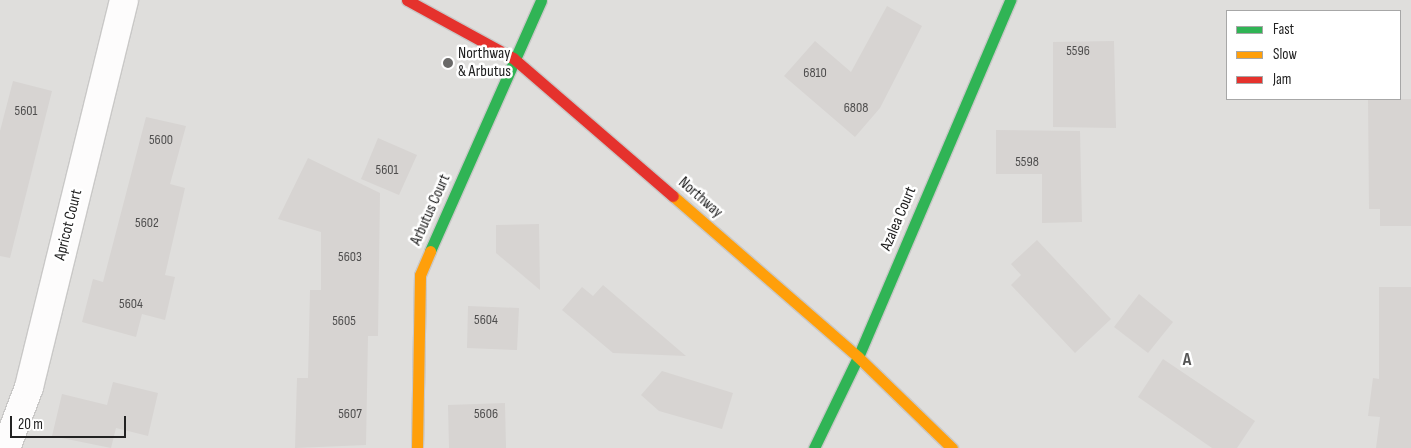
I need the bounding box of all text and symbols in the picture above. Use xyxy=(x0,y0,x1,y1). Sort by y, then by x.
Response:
legend xyxy=(1226,10,1401,100)
text: Fast xyxy=(1273,20,1294,39)
house number: 5596 xyxy=(1066,43,1090,59)
place label: Northway & Arbutus xyxy=(458,44,511,82)
text: Slow xyxy=(1273,45,1297,64)
marker: Northway & Arbutus xyxy=(442,57,454,69)
house number: 6810 xyxy=(803,65,827,81)
text: Jam xyxy=(1273,70,1291,89)
house number: 6808 xyxy=(844,100,868,116)
house number: 5601 xyxy=(15,103,37,119)
house number: 5600 xyxy=(149,132,173,148)
house number: 5598 xyxy=(1015,154,1039,170)
house number: 5601 xyxy=(376,162,398,178)
street label: Arbutus Court xyxy=(407,172,455,248)
street label: Northway xyxy=(674,174,726,222)
street label: Azalea Court xyxy=(877,184,921,254)
street label: Apricot Court xyxy=(51,188,87,262)
house number: 5602 xyxy=(135,215,159,231)
house number: 5603 xyxy=(338,249,362,265)
house number: 5604 xyxy=(119,296,143,312)
house number: 5604 xyxy=(474,312,498,328)
house number: 5605 xyxy=(332,313,356,329)
district label: A xyxy=(1183,349,1191,371)
scale bar xyxy=(12,406,129,438)
house number: 5607 xyxy=(338,406,362,422)
house number: 5606 xyxy=(474,406,498,422)
text: 20 m xyxy=(18,415,43,434)

